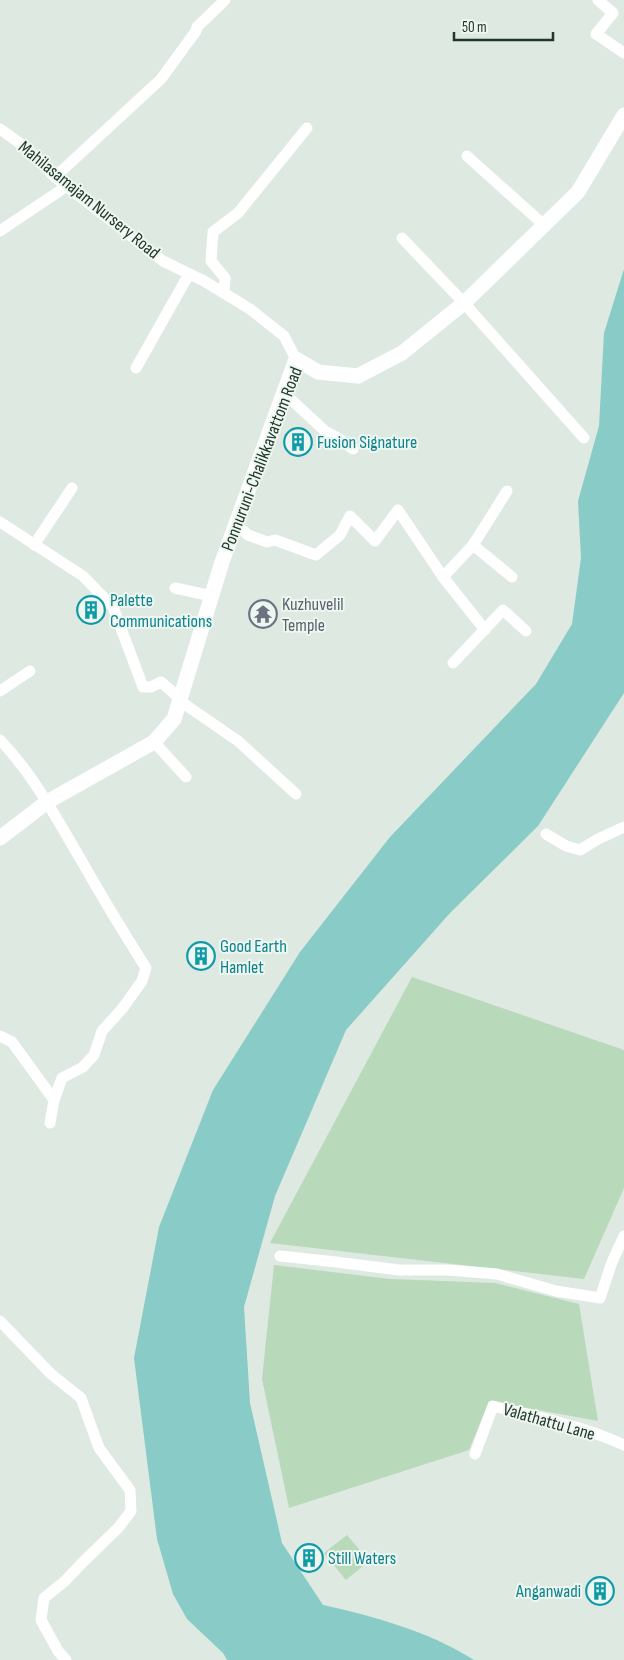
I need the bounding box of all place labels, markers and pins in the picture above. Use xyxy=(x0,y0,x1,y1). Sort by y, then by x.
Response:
building icon: Fusion Signature xyxy=(283,427,313,457)
place label: Fusion Signature xyxy=(317,432,417,453)
place label: Palette Communications xyxy=(110,590,212,632)
place label: Kuzhuvelil Temple xyxy=(282,594,344,636)
building icon: Palette Communications xyxy=(76,595,106,625)
temple icon: Kuzhuvelil Temple xyxy=(248,599,278,629)
place label: Good Earth Hamlet xyxy=(220,936,287,978)
building icon: Good Earth Hamlet xyxy=(186,941,216,971)
building icon: Still Waters xyxy=(294,1543,324,1573)
place label: Still Waters xyxy=(328,1548,396,1569)
building icon: Anganwadi xyxy=(585,1576,615,1606)
place label: Anganwadi xyxy=(515,1581,581,1602)

